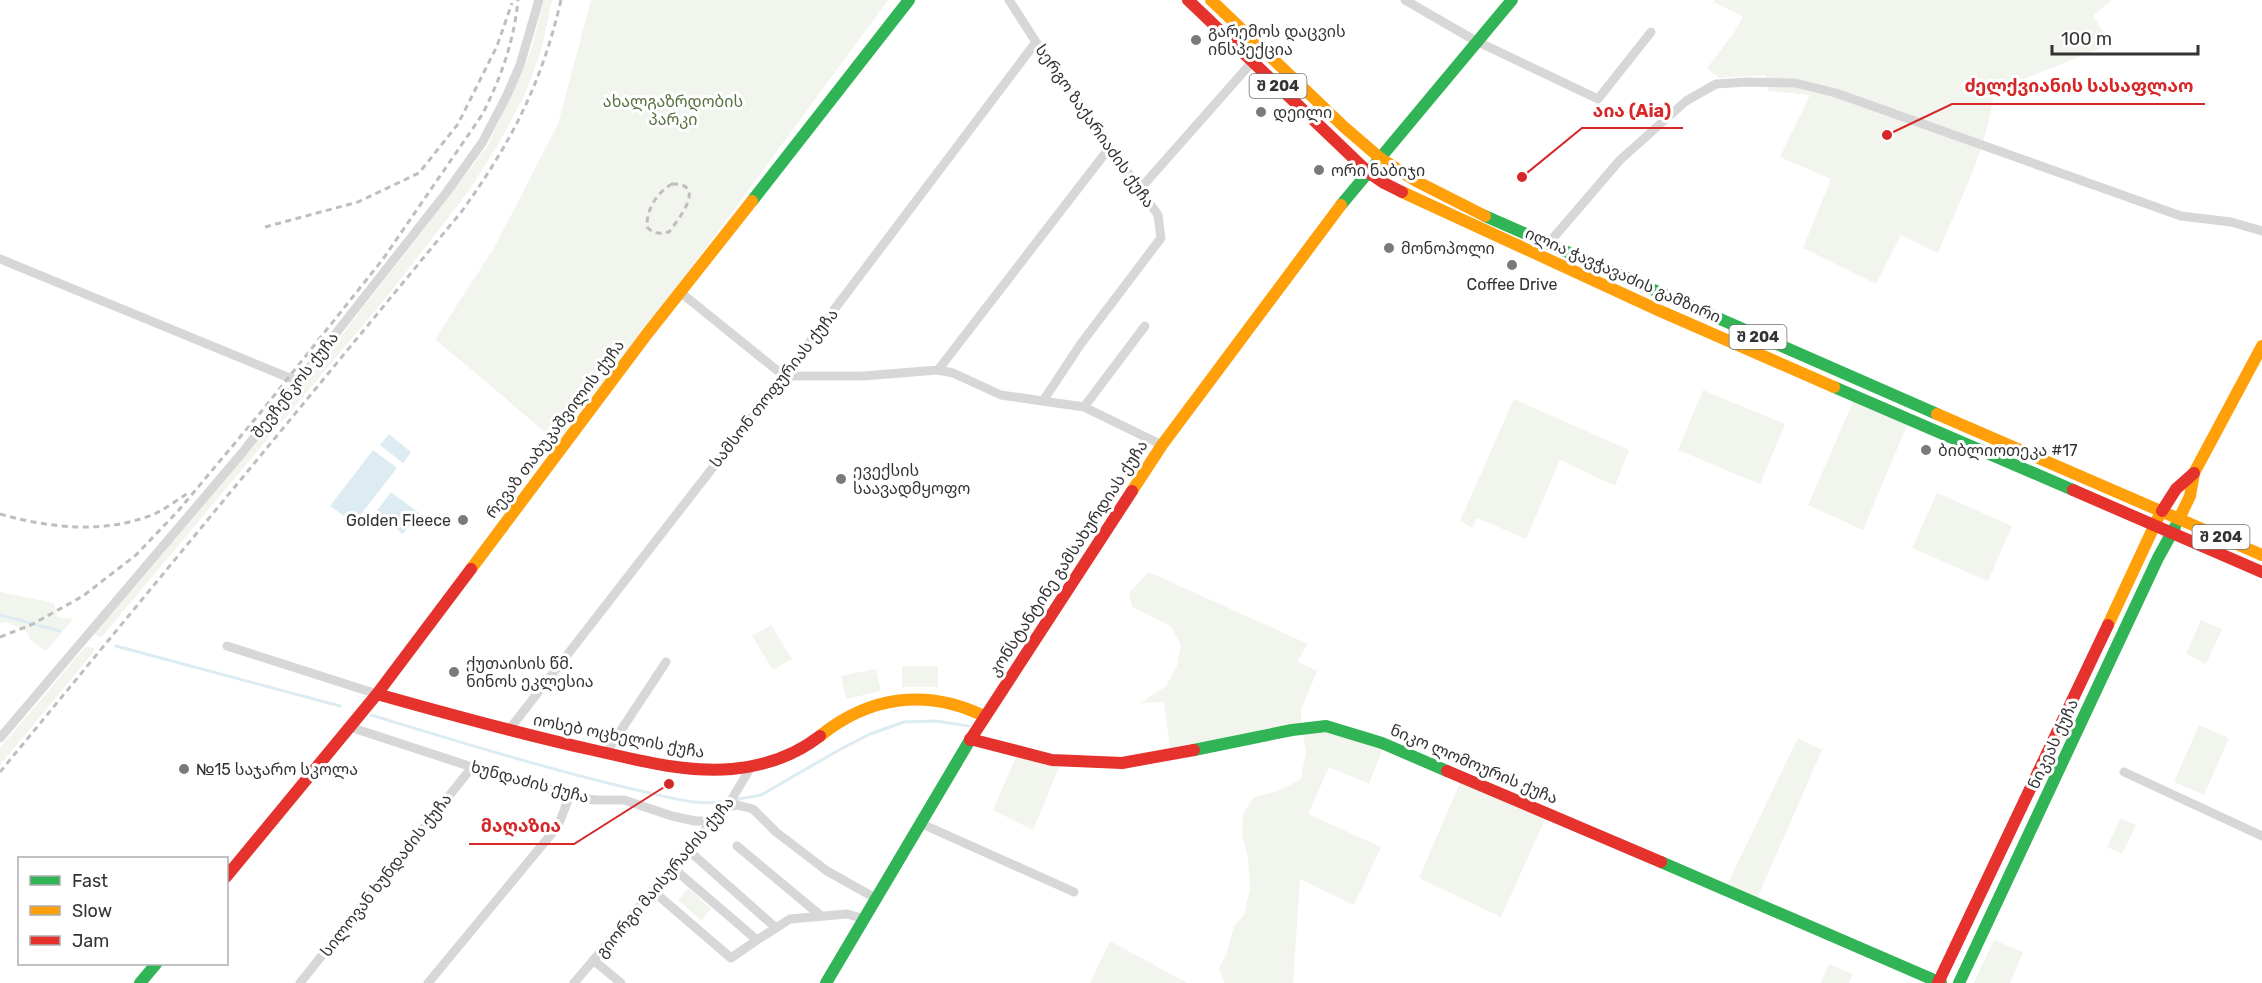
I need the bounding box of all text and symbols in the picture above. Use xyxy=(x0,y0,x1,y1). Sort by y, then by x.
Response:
scale bar xyxy=(2052,18,2198,56)
place label: გარემოს დაცვის ინსპექცია xyxy=(1208,22,1346,59)
text: 100 m xyxy=(2061,28,2112,50)
marker: გარემოს დაცვის ინსპექცია xyxy=(1189,33,1203,47)
street label: სერგო ზაქარიაძის ქუჩა xyxy=(1031,41,1159,211)
callout: ძელქვიანის სასაფლაო xyxy=(1952,68,2205,104)
road number: შ 204 xyxy=(1250,74,1306,98)
text: ძელქვიანის სასაფლაო xyxy=(1965,75,2193,97)
park label: ახალგაზრდობის პარკი xyxy=(603,92,743,129)
callout: აია (Aia) xyxy=(1582,92,1683,128)
text: აია (Aia) xyxy=(1593,100,1671,122)
place label: დეილი xyxy=(1273,103,1332,123)
marker: დეილი xyxy=(1254,105,1268,119)
place label: ორი ნაბიჯი xyxy=(1331,161,1425,180)
marker: ორი ნაბიჯი xyxy=(1312,163,1326,177)
street label: ილია ჭავჭავაძის გამზირი xyxy=(1522,223,1724,328)
place label: მონოპოლი xyxy=(1401,239,1495,259)
marker: მონოპოლი xyxy=(1382,241,1396,255)
marker: Coffee Drive xyxy=(1505,258,1519,272)
place label: Coffee Drive xyxy=(1467,275,1558,294)
street label: სამსონ თოფურიას ქუჩა xyxy=(706,305,842,471)
road number: შ 204 xyxy=(1730,325,1786,349)
street label: შევჩენკოს ქუჩა xyxy=(248,328,342,442)
street label: რევაზ თაბუკაშვილის ქუჩა xyxy=(482,336,629,523)
street label: კონსტანტინე გამსახურდიას ქუჩა xyxy=(984,436,1152,680)
place label: ბიბლიოთეკა #17 xyxy=(1938,441,2077,461)
marker: ბიბლიოთეკა #17 xyxy=(1919,443,1933,457)
place label: ევექსის საავადმყოფო xyxy=(853,461,970,499)
marker: ევექსის საავადმყოფო xyxy=(834,472,848,486)
place label: Golden Fleece xyxy=(346,511,451,530)
marker: Golden Fleece xyxy=(456,513,470,527)
road number: შ 204 xyxy=(2192,525,2250,549)
place label: ქუთაისის წმ. ნინოს ეკლესია xyxy=(466,654,594,692)
marker: ქუთაისის წმ. ნინოს ეკლესია xyxy=(447,665,461,679)
street label: ნიკეას ქუჩა xyxy=(2024,696,2082,792)
street label: იოსებ ოცხელის ქუჩა xyxy=(531,710,706,763)
street label: ნიკო ლომოურის ქუჩა xyxy=(1387,720,1561,809)
street label: ხუნდაძის ქუჩა xyxy=(469,757,591,808)
place label: №15 საჯარო სკოლა xyxy=(196,760,358,780)
marker: №15 საჯარო სკოლა xyxy=(177,762,191,776)
street label: სილოვან ხუნდაძის ქუჩა xyxy=(316,790,456,961)
street label: გიორგი მაისურაძის ქუჩა xyxy=(592,793,738,961)
callout: მაღაზია xyxy=(469,808,574,844)
text: მაღაზია xyxy=(481,815,561,837)
legend xyxy=(18,857,228,965)
text: Fast xyxy=(72,870,108,892)
text: Slow xyxy=(72,900,112,922)
text: Jam xyxy=(72,930,109,952)

